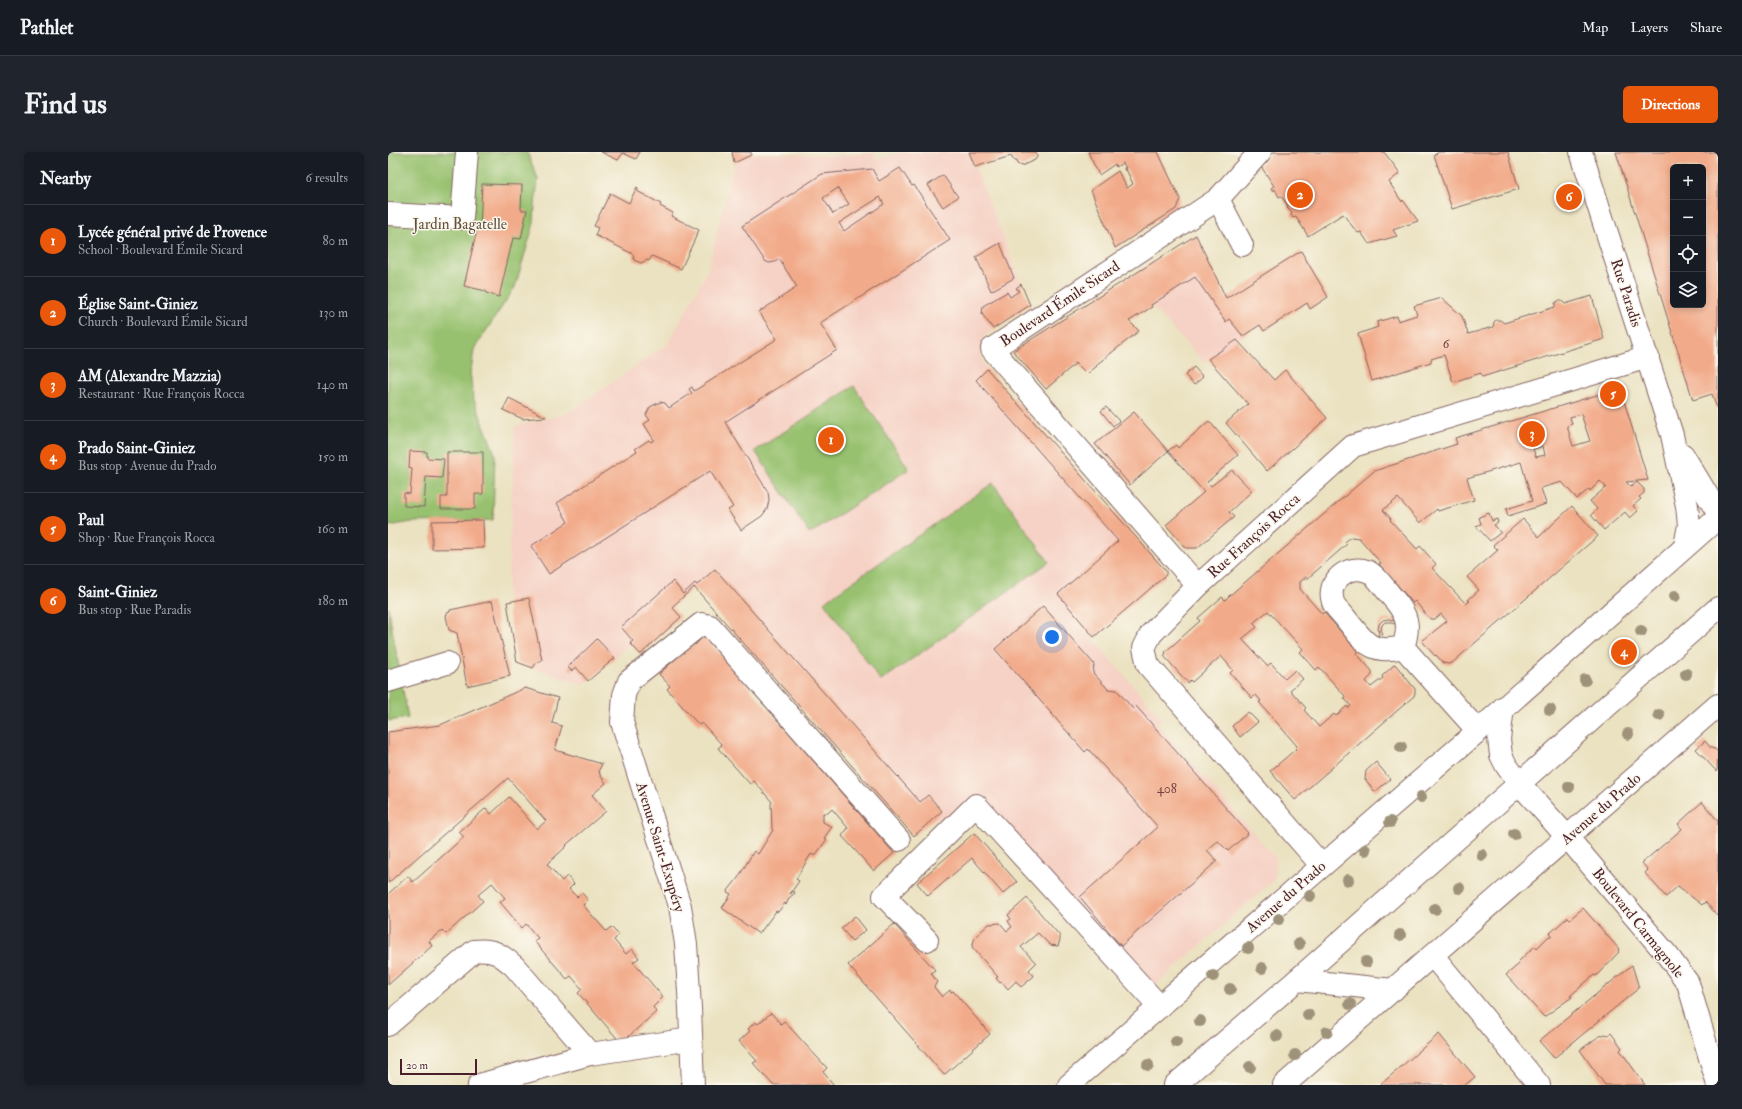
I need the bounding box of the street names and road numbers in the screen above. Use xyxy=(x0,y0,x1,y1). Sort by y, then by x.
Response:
street label: Boulevard Émile Sicard xyxy=(995,255,1124,351)
street label: Rue Paradis xyxy=(1606,256,1646,330)
street label: Rue François Rocca xyxy=(1204,489,1305,582)
street label: Avenue du Prado xyxy=(1556,769,1645,850)
street label: Avenue Saint-Exupéry xyxy=(630,779,689,915)
street label: Avenue du Prado xyxy=(1241,857,1330,938)
street label: Boulevard Carmagnole xyxy=(1588,864,1688,982)

